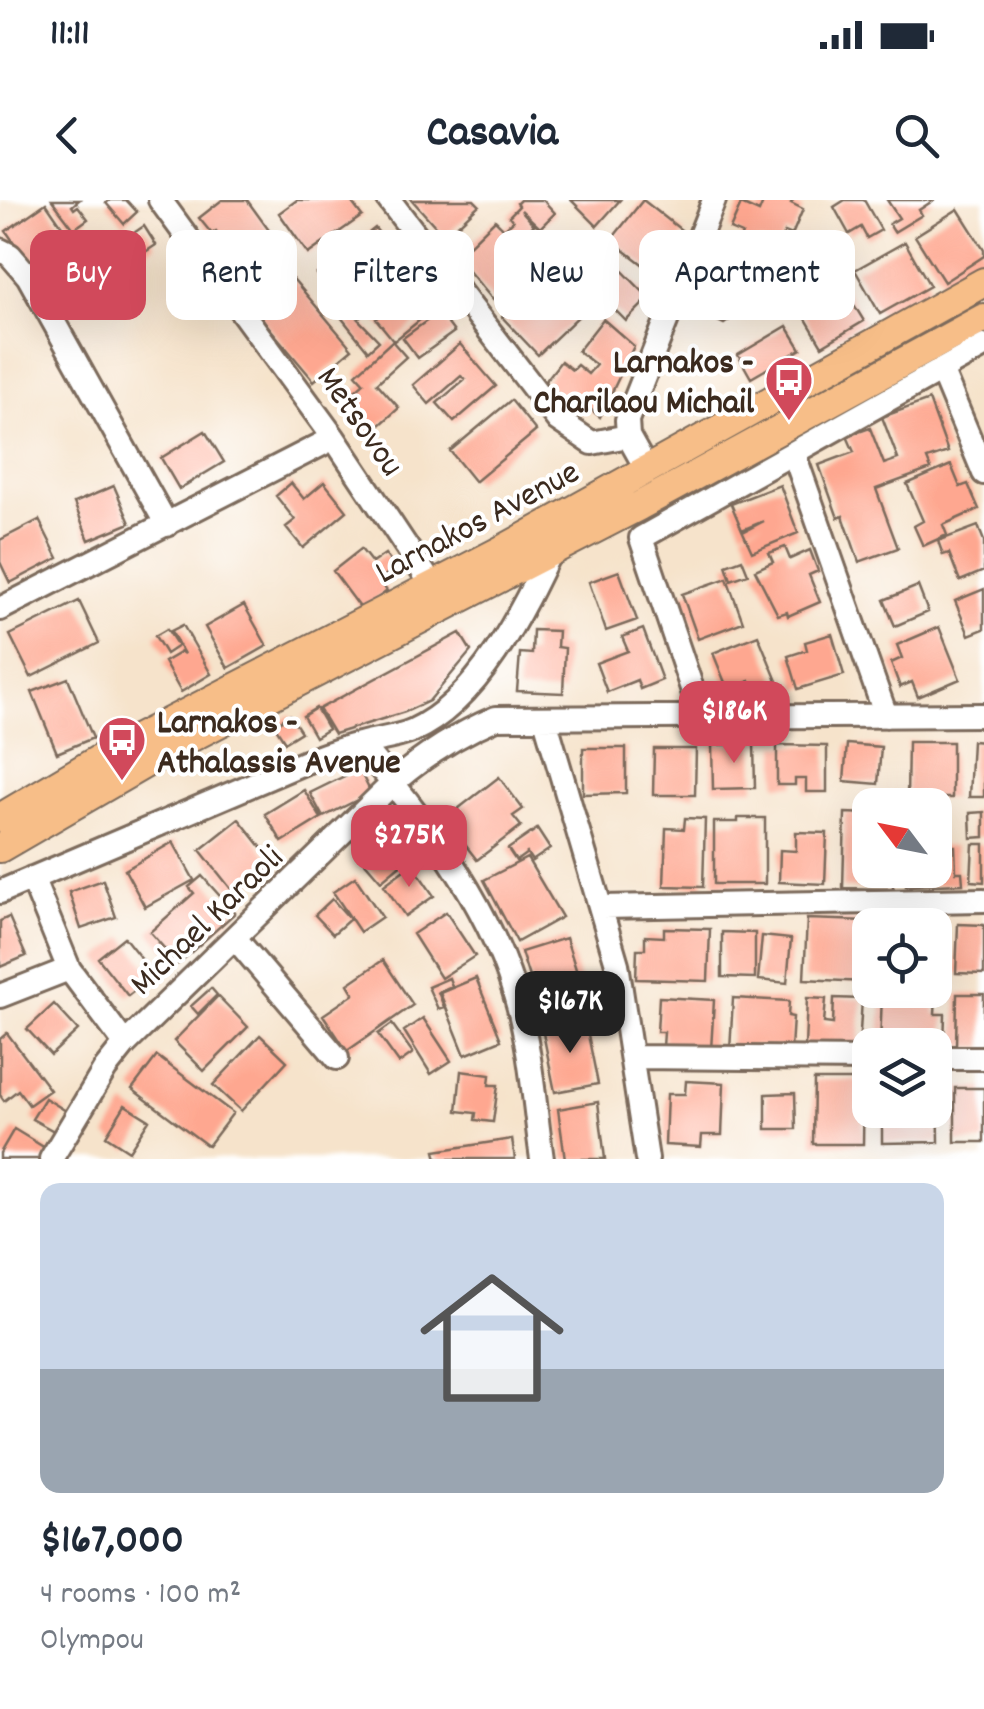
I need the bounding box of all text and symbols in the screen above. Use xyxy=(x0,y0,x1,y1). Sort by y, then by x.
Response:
text: 11:11 xyxy=(50,8,90,63)
text: Casavia xyxy=(426,103,558,167)
icon: back xyxy=(40,108,95,163)
icon: search xyxy=(889,108,944,163)
chip: Buy xyxy=(30,230,146,320)
chip: Rent xyxy=(166,230,297,320)
chip: Filters xyxy=(317,230,474,320)
chip: New xyxy=(494,230,619,320)
chip: Apartment xyxy=(639,230,855,320)
place label: Larnakos - Charilaou Michail xyxy=(533,340,755,430)
bus stop icon: Larnakos - Charilaou Michail xyxy=(763,354,815,422)
street label: Metsovou xyxy=(302,358,414,488)
street label: Larnakos Avenue xyxy=(367,450,589,599)
pin: $186K xyxy=(664,681,804,766)
text: $186K xyxy=(701,690,767,736)
place label: Larnakos - Athalassis Avenue xyxy=(157,700,401,790)
bus stop icon: Larnakos - Athalassis Avenue xyxy=(96,714,148,782)
north arrow xyxy=(852,788,952,888)
map controls xyxy=(852,788,952,1128)
pin: $275K xyxy=(339,805,479,890)
text: $275K xyxy=(373,814,445,860)
street label: Michael Karaoli xyxy=(120,836,297,1009)
button: locate xyxy=(852,908,952,1008)
pin: $167K xyxy=(500,971,640,1056)
text: $167K xyxy=(537,980,603,1026)
button: layers xyxy=(852,1028,952,1128)
icon: home xyxy=(402,1248,582,1428)
text: $167,000 xyxy=(40,1513,184,1573)
text: 4 rooms · 100 m² xyxy=(40,1573,241,1619)
text: Olympou xyxy=(40,1619,144,1665)

